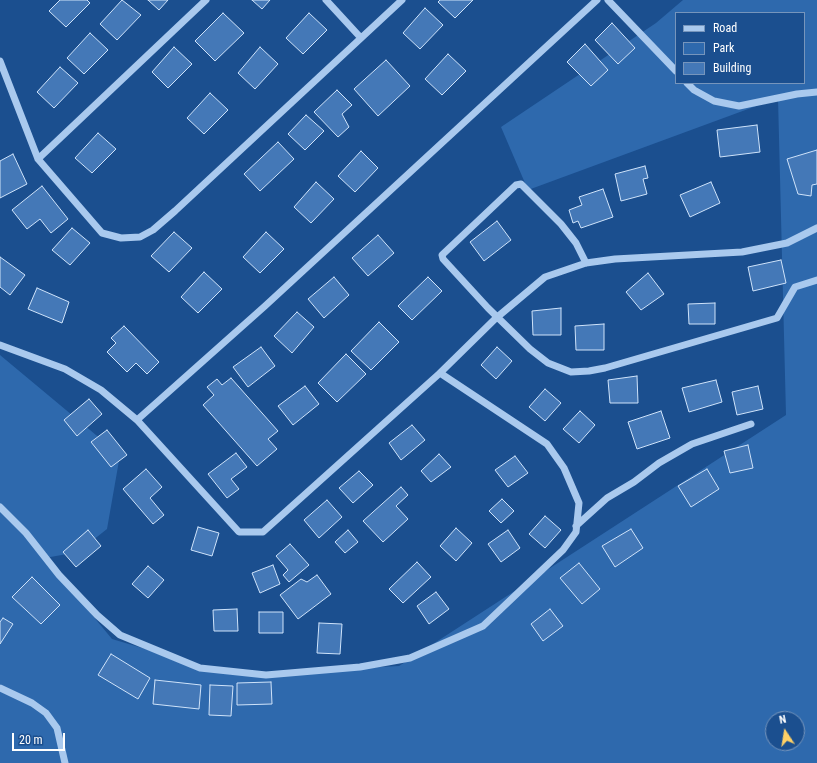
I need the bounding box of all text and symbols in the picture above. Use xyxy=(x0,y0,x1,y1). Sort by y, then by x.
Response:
legend xyxy=(675,12,805,84)
text: Road xyxy=(713,21,737,35)
text: Park xyxy=(713,41,734,55)
text: Building xyxy=(713,61,751,75)
north arrow xyxy=(765,711,805,751)
text: N xyxy=(778,713,787,727)
scale bar xyxy=(14,725,67,751)
text: 20 m xyxy=(19,733,43,747)

